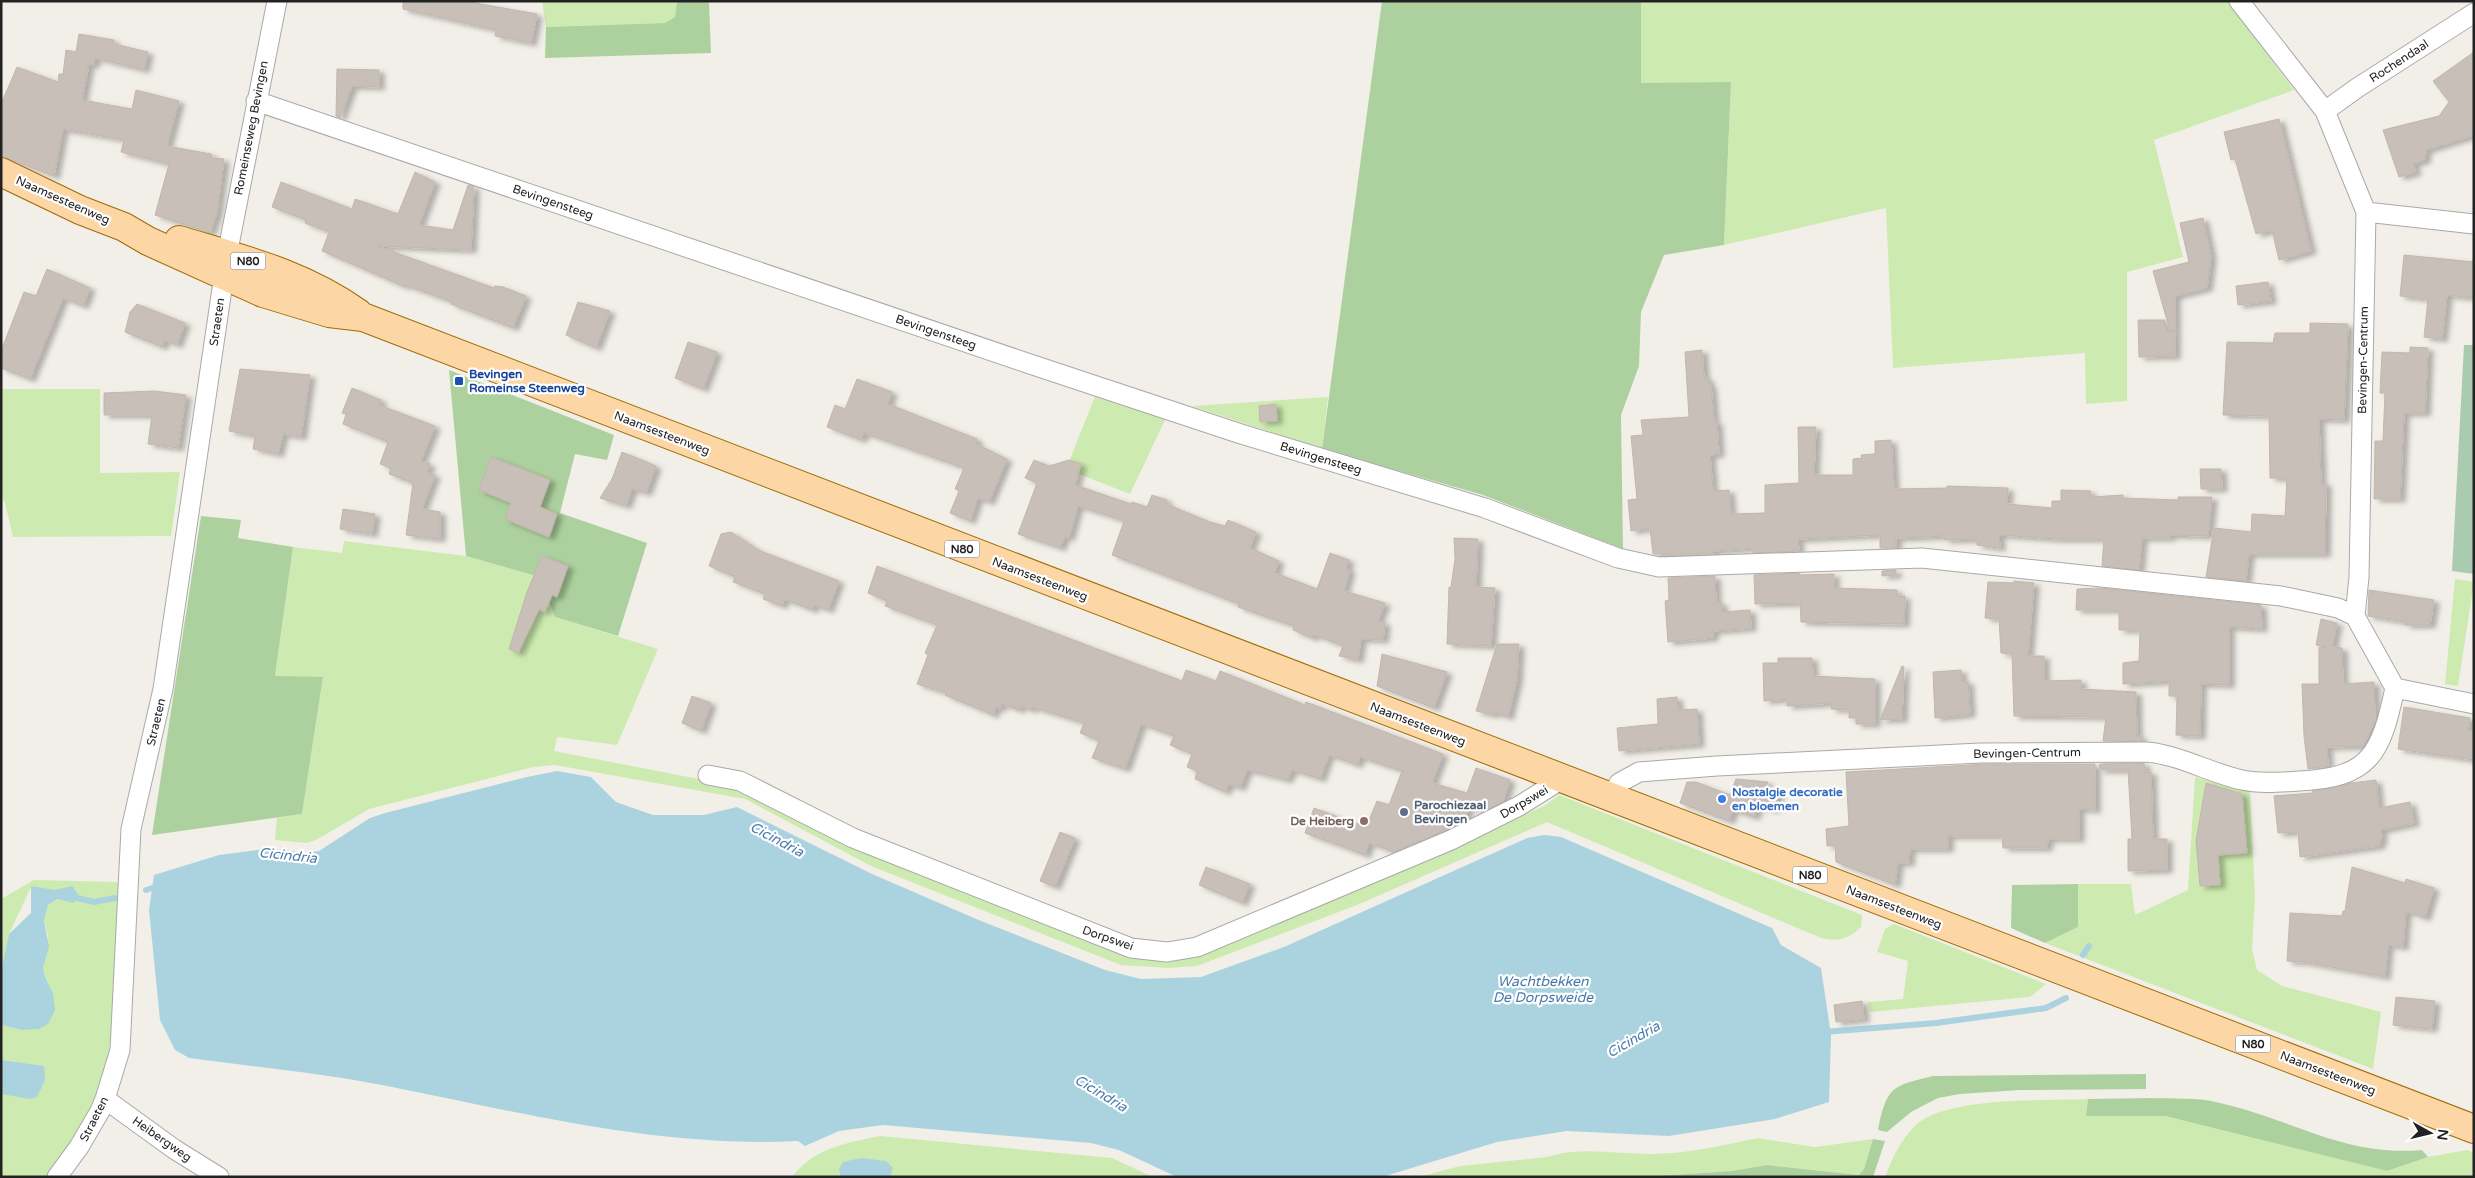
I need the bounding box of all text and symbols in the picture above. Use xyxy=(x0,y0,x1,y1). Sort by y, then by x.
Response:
street label: Rochendaal xyxy=(2367,37,2431,85)
street label: Romeinseweg Bevingen xyxy=(231,60,271,196)
street label: Naamsesteenweg xyxy=(14,173,112,227)
street label: Bevingensteeg xyxy=(511,182,595,222)
road number: N80 xyxy=(230,252,266,270)
street label: Straeten xyxy=(207,297,227,347)
street label: Bevingen-Centrum xyxy=(2355,306,2371,414)
street label: Bevingensteeg xyxy=(894,312,978,352)
place label: Bevingen Romeinse Steenweg xyxy=(469,367,585,396)
marker: Bevingen Romeinse Steenweg xyxy=(453,375,465,387)
street label: Naamsesteenweg xyxy=(612,408,712,458)
street label: Bevingensteeg xyxy=(1278,439,1364,477)
road number: N80 xyxy=(944,540,980,558)
street label: Naamsesteenweg xyxy=(990,554,1090,604)
street label: Straeten xyxy=(144,697,168,747)
street label: Naamsesteenweg xyxy=(1368,699,1468,749)
street label: Bevingen-Centrum xyxy=(1973,745,2081,761)
street label: Dorpswei xyxy=(1497,783,1551,821)
place label: Nostalgie decoratie en bloemen xyxy=(1732,785,1843,813)
marker: Nostalgie decoratie en bloemen xyxy=(1716,793,1728,805)
place label: Parochiezaal Bevingen xyxy=(1414,798,1486,827)
marker: Parochiezaal Bevingen xyxy=(1398,806,1410,818)
place label: De Heiberg xyxy=(1290,814,1354,829)
marker: De Heiberg xyxy=(1358,815,1370,827)
water label: Cicindria xyxy=(747,818,807,861)
water label: Cicindria xyxy=(258,844,319,867)
road number: N80 xyxy=(1792,866,1828,884)
street label: Naamsesteenweg xyxy=(1844,882,1944,932)
street label: Dorpswei xyxy=(1081,923,1135,953)
water label: Wachtbekken De Dorpsweide xyxy=(1493,973,1594,1006)
water label: Cicindria xyxy=(1604,1017,1664,1061)
road number: N80 xyxy=(2236,1036,2270,1052)
street label: Naamsesteenweg xyxy=(2278,1048,2378,1098)
water label: Cicindria xyxy=(1071,1071,1131,1116)
street label: Straeten xyxy=(77,1094,111,1144)
north arrow xyxy=(2405,1108,2455,1158)
street label: Heibergweg xyxy=(130,1114,194,1164)
text: N xyxy=(2433,1128,2452,1141)

